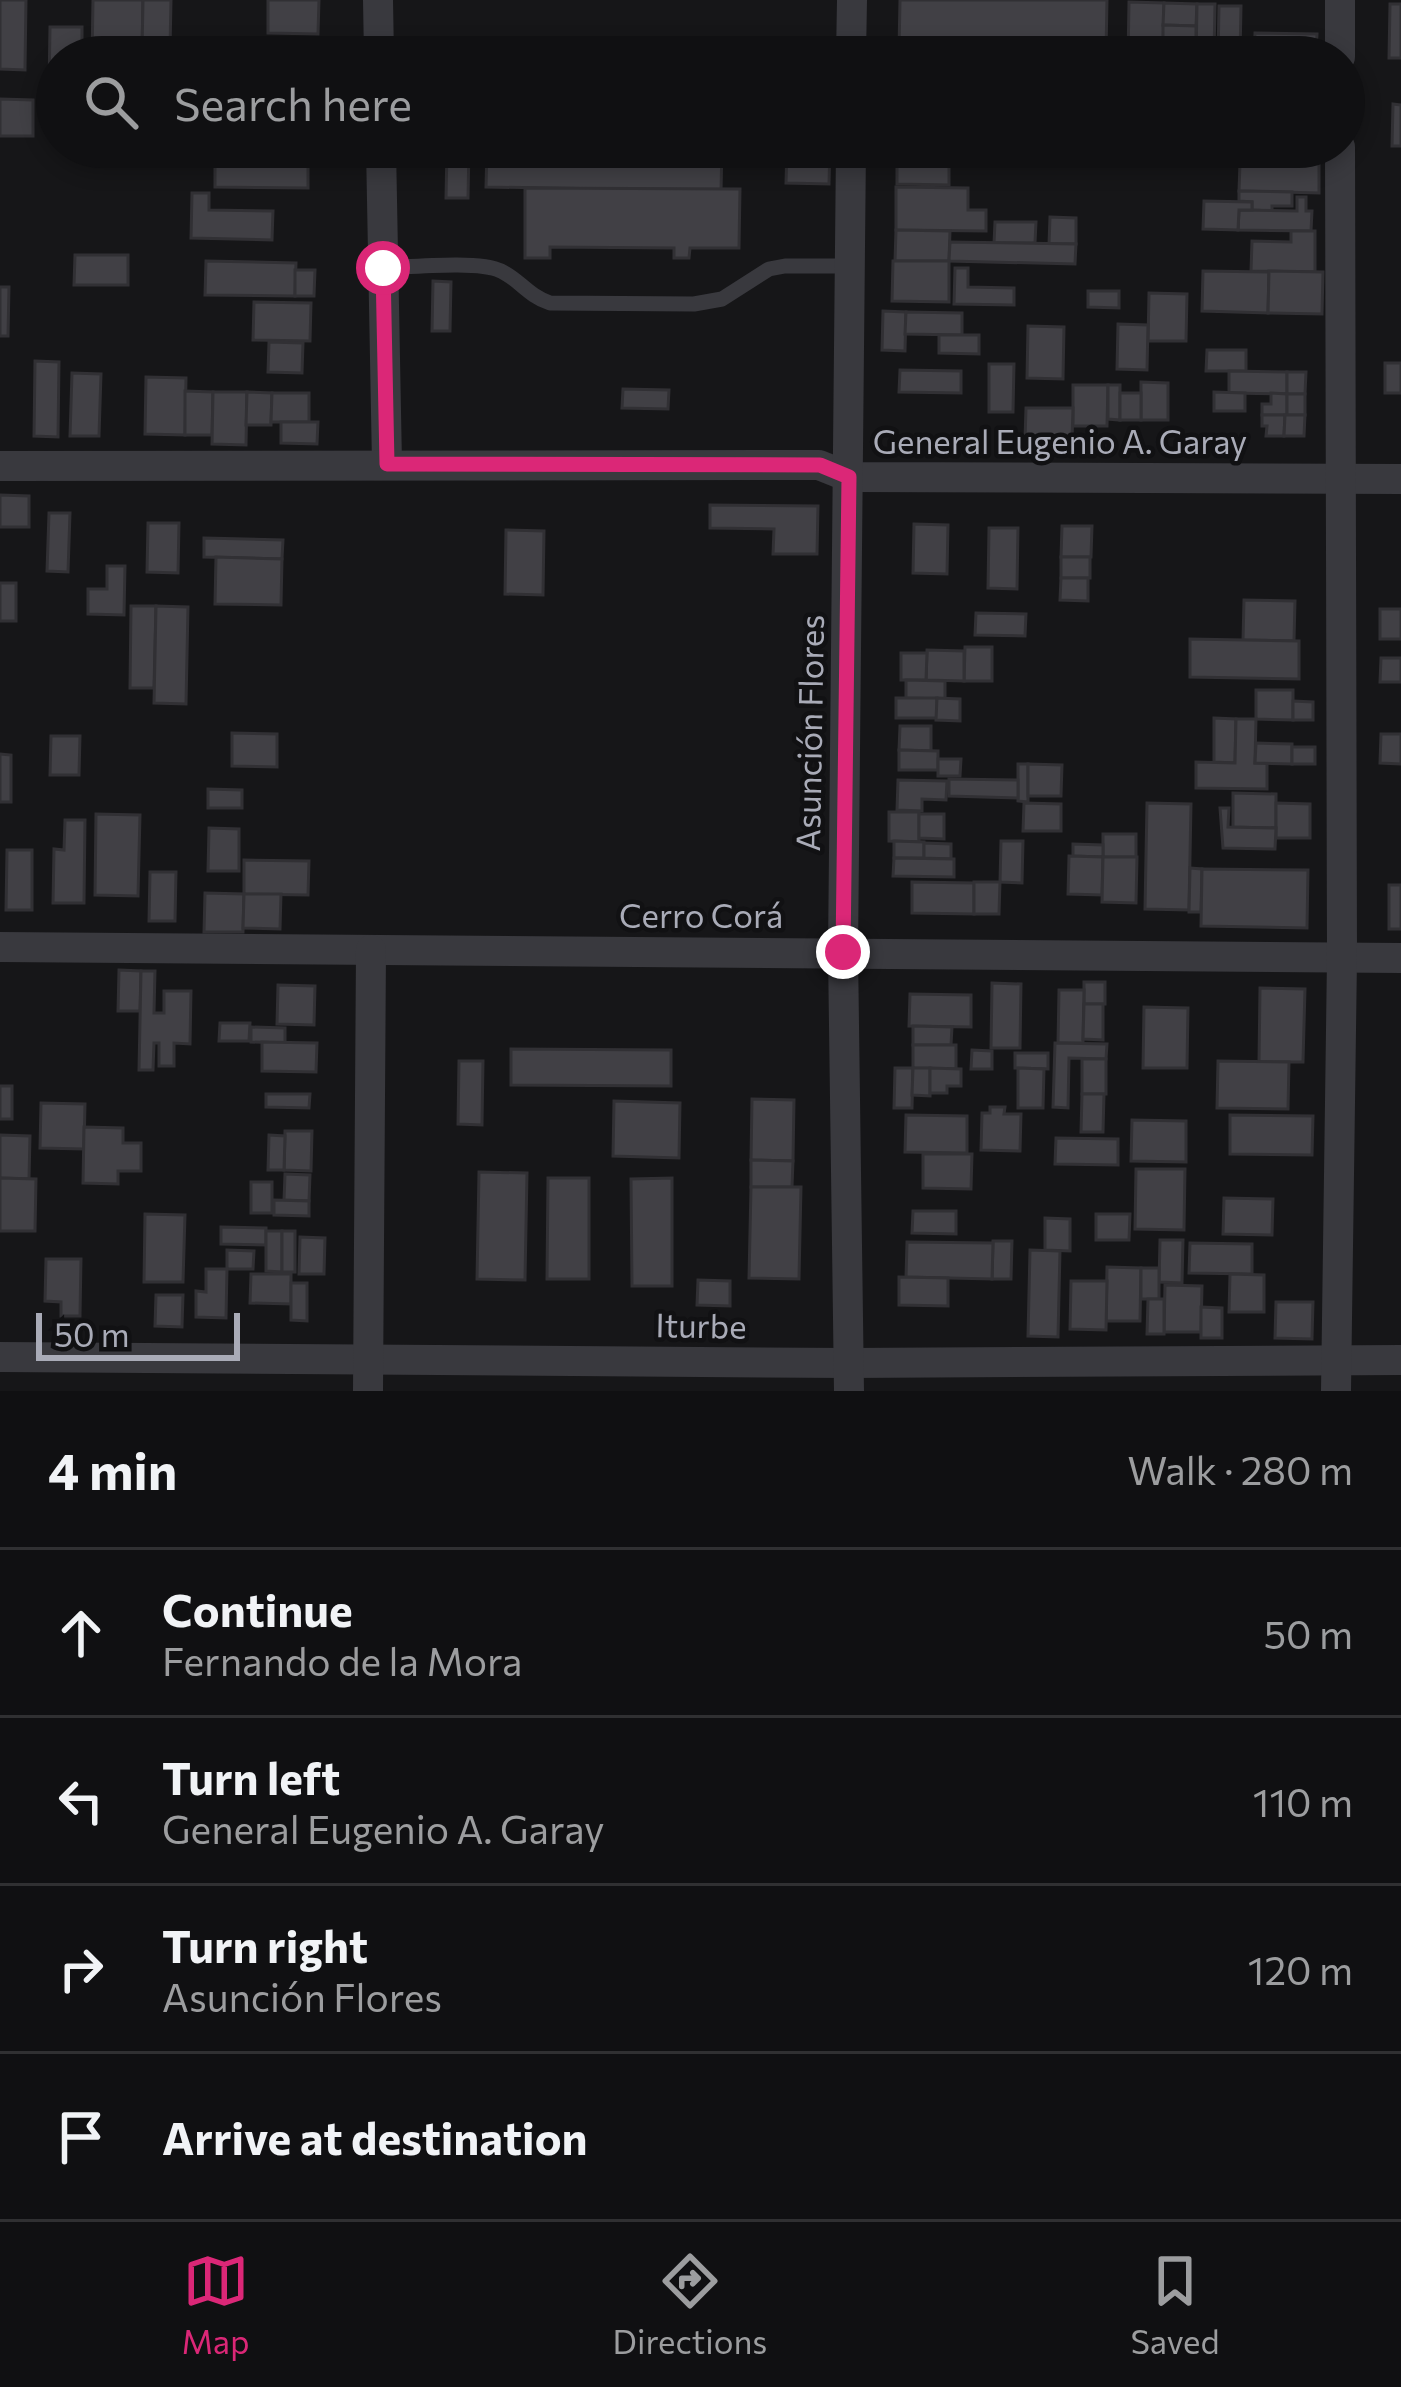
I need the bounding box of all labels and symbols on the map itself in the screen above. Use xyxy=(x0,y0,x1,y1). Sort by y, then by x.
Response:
route start xyxy=(356,241,410,295)
street label: General Eugenio A. Garay xyxy=(873,420,1247,461)
street label: Asunción Flores xyxy=(786,614,831,852)
street label: Cerro Corá xyxy=(619,894,783,935)
route end xyxy=(816,925,870,979)
street label: Iturbe xyxy=(655,1303,747,1346)
scale bar xyxy=(36,1307,240,1360)

